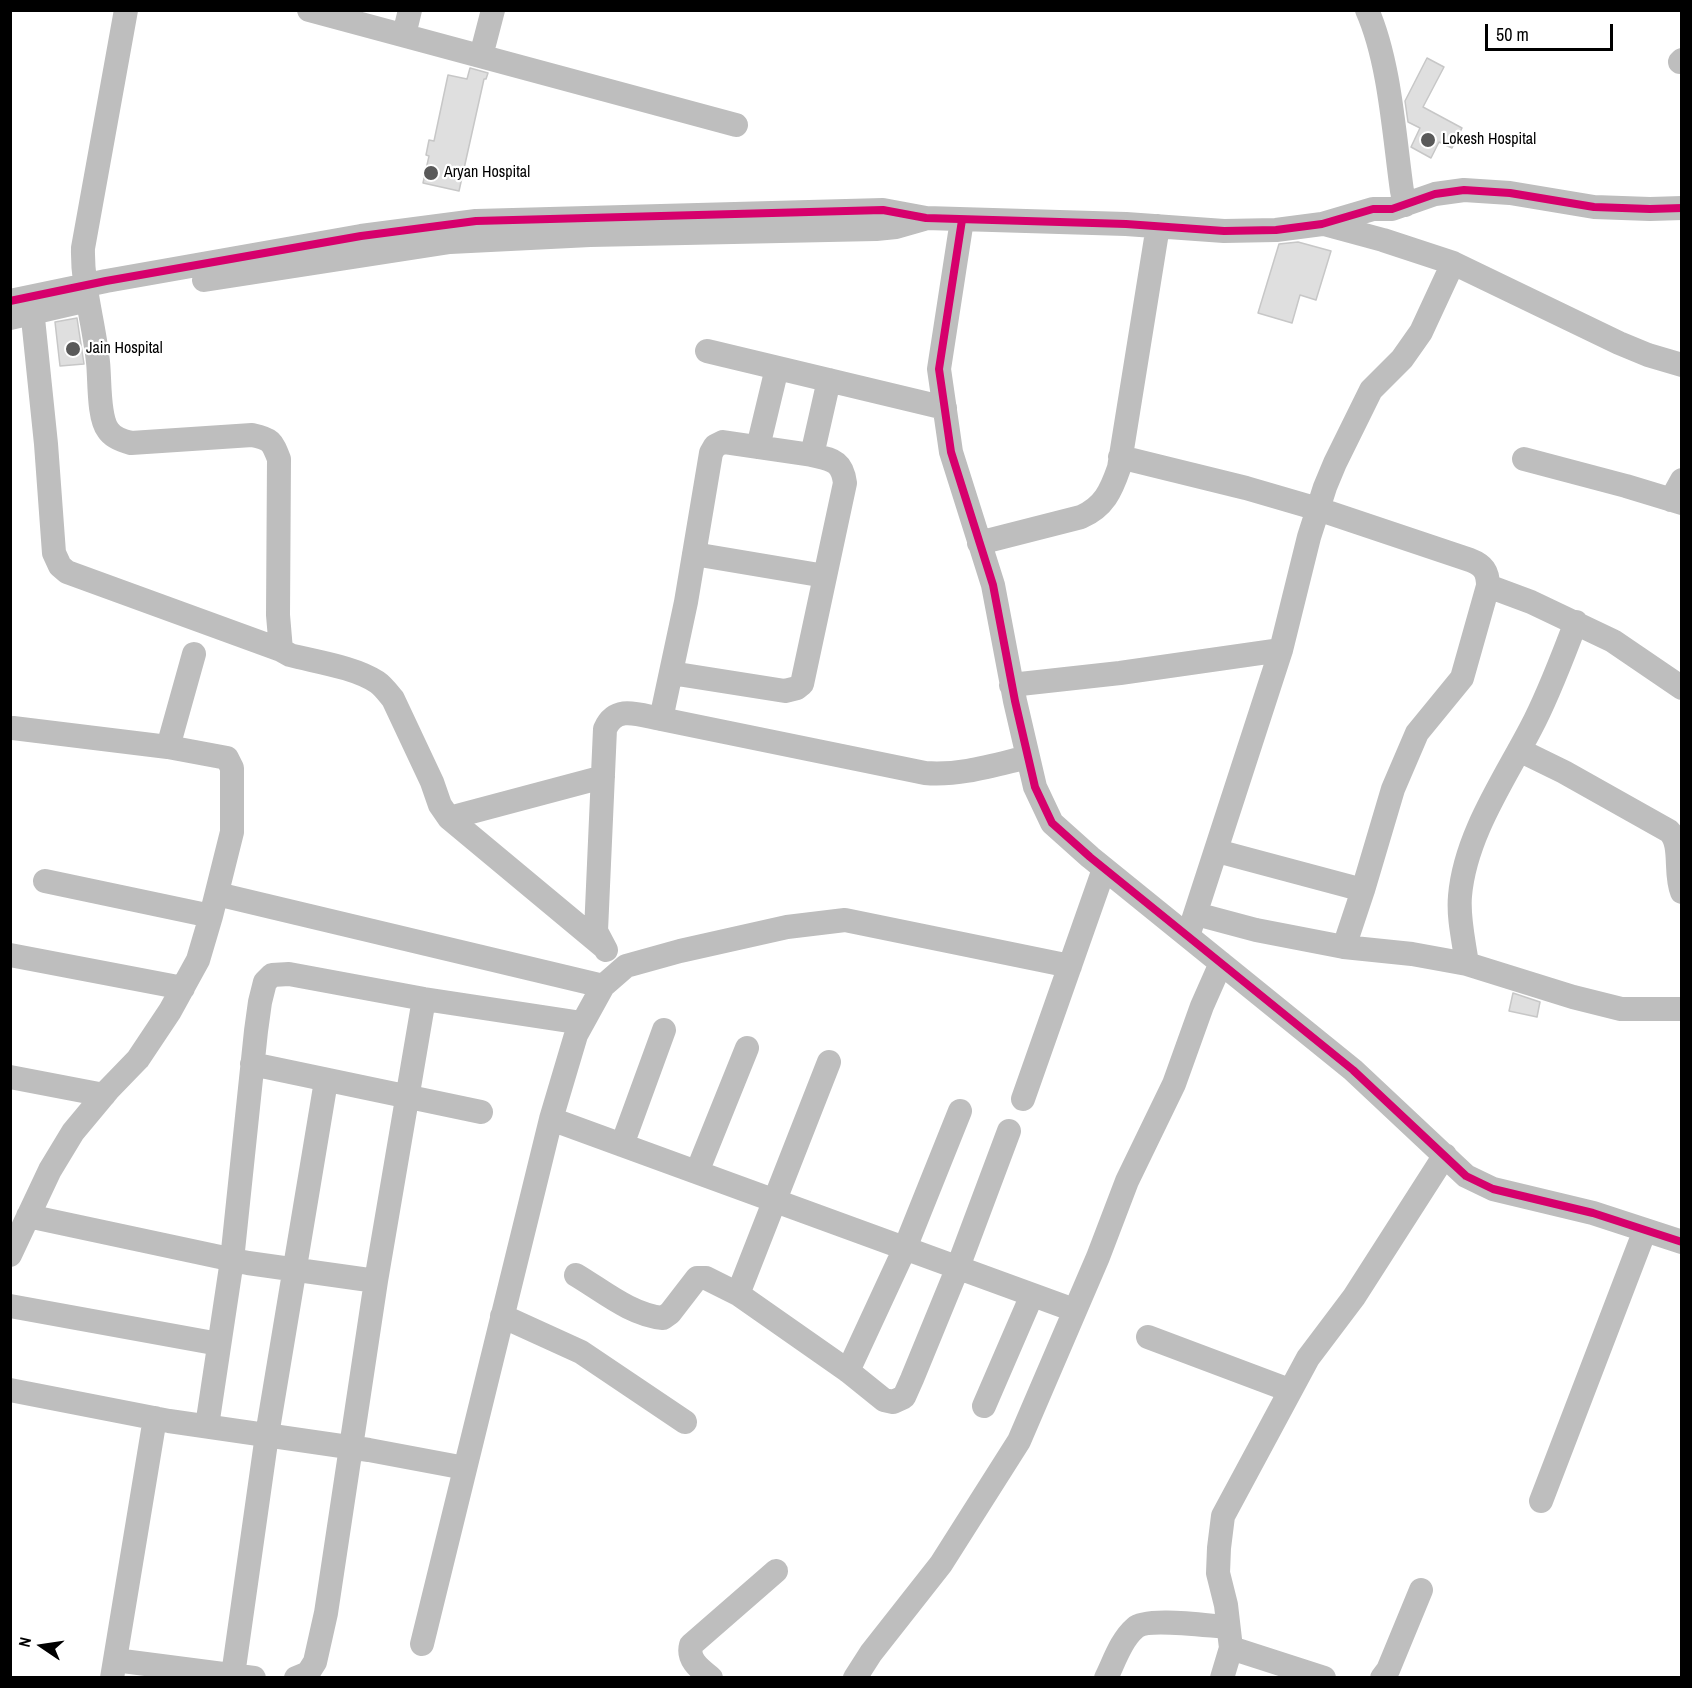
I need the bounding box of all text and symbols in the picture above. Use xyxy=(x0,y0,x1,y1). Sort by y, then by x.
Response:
scale bar xyxy=(1488,12,1616,50)
text: 50 m xyxy=(1496,22,1529,47)
place label: Lokesh Hospital xyxy=(1442,130,1536,150)
marker: Lokesh Hospital xyxy=(1419,131,1437,149)
place label: Aryan Hospital xyxy=(444,163,530,183)
marker: Aryan Hospital xyxy=(422,164,440,182)
place label: Jain Hospital xyxy=(86,339,163,359)
marker: Jain Hospital xyxy=(64,340,82,358)
north arrow xyxy=(12,1616,72,1676)
text: N xyxy=(13,1635,36,1649)

